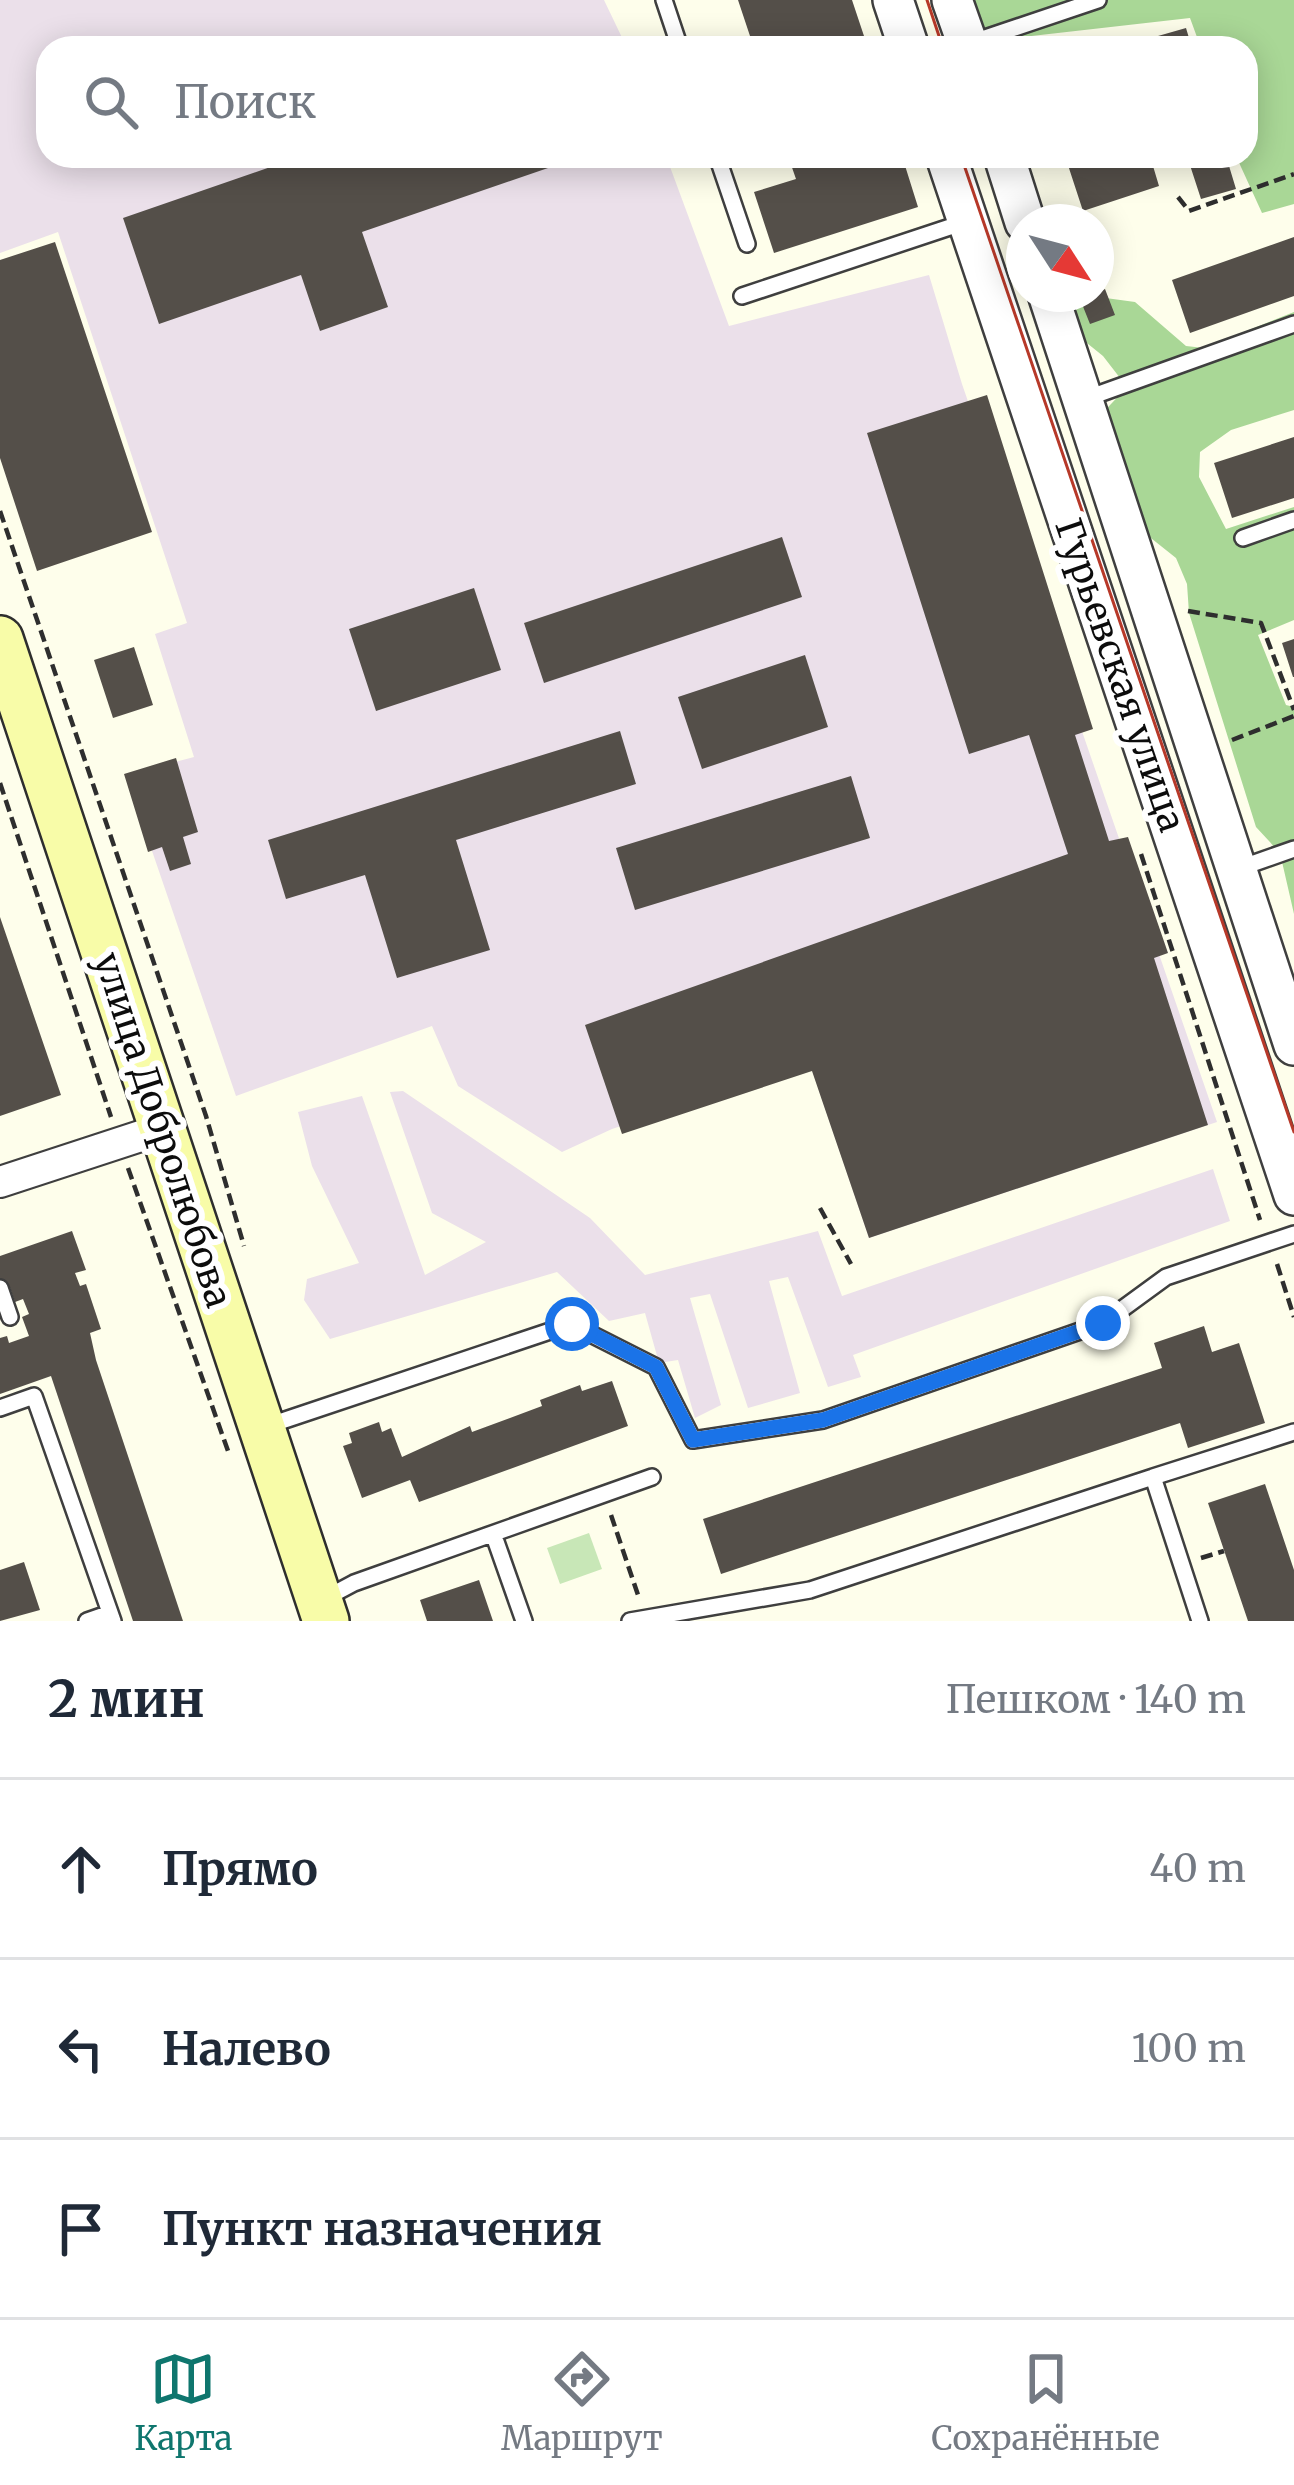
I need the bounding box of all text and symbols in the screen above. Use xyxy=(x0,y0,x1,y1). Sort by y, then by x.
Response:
search box xyxy=(36,36,1258,168)
icon: search xyxy=(78,69,144,135)
text: Поиск xyxy=(174,74,316,130)
north arrow xyxy=(1006,204,1114,312)
street label: Гурьевская улица xyxy=(1045,512,1195,838)
street label: улица Добролюбова xyxy=(84,947,242,1313)
route end xyxy=(1076,1296,1130,1350)
route start xyxy=(545,1297,599,1351)
text: 2 мин xyxy=(48,1667,205,1731)
text: Пешком · 140 m xyxy=(946,1675,1246,1724)
icon: ahead xyxy=(48,1836,114,1902)
text: Прямо xyxy=(162,1841,318,1897)
text: 40 m xyxy=(1149,1844,1246,1893)
icon: left xyxy=(48,2016,114,2082)
text: Налево xyxy=(162,2021,331,2077)
text: 100 m xyxy=(1131,2024,1246,2073)
icon: arrive xyxy=(48,2196,114,2262)
text: Пункт назначения xyxy=(162,2201,602,2257)
tab: Карта xyxy=(134,2346,233,2459)
tab: Маршрут xyxy=(501,2346,663,2459)
tab: Сохранённые xyxy=(931,2346,1160,2459)

